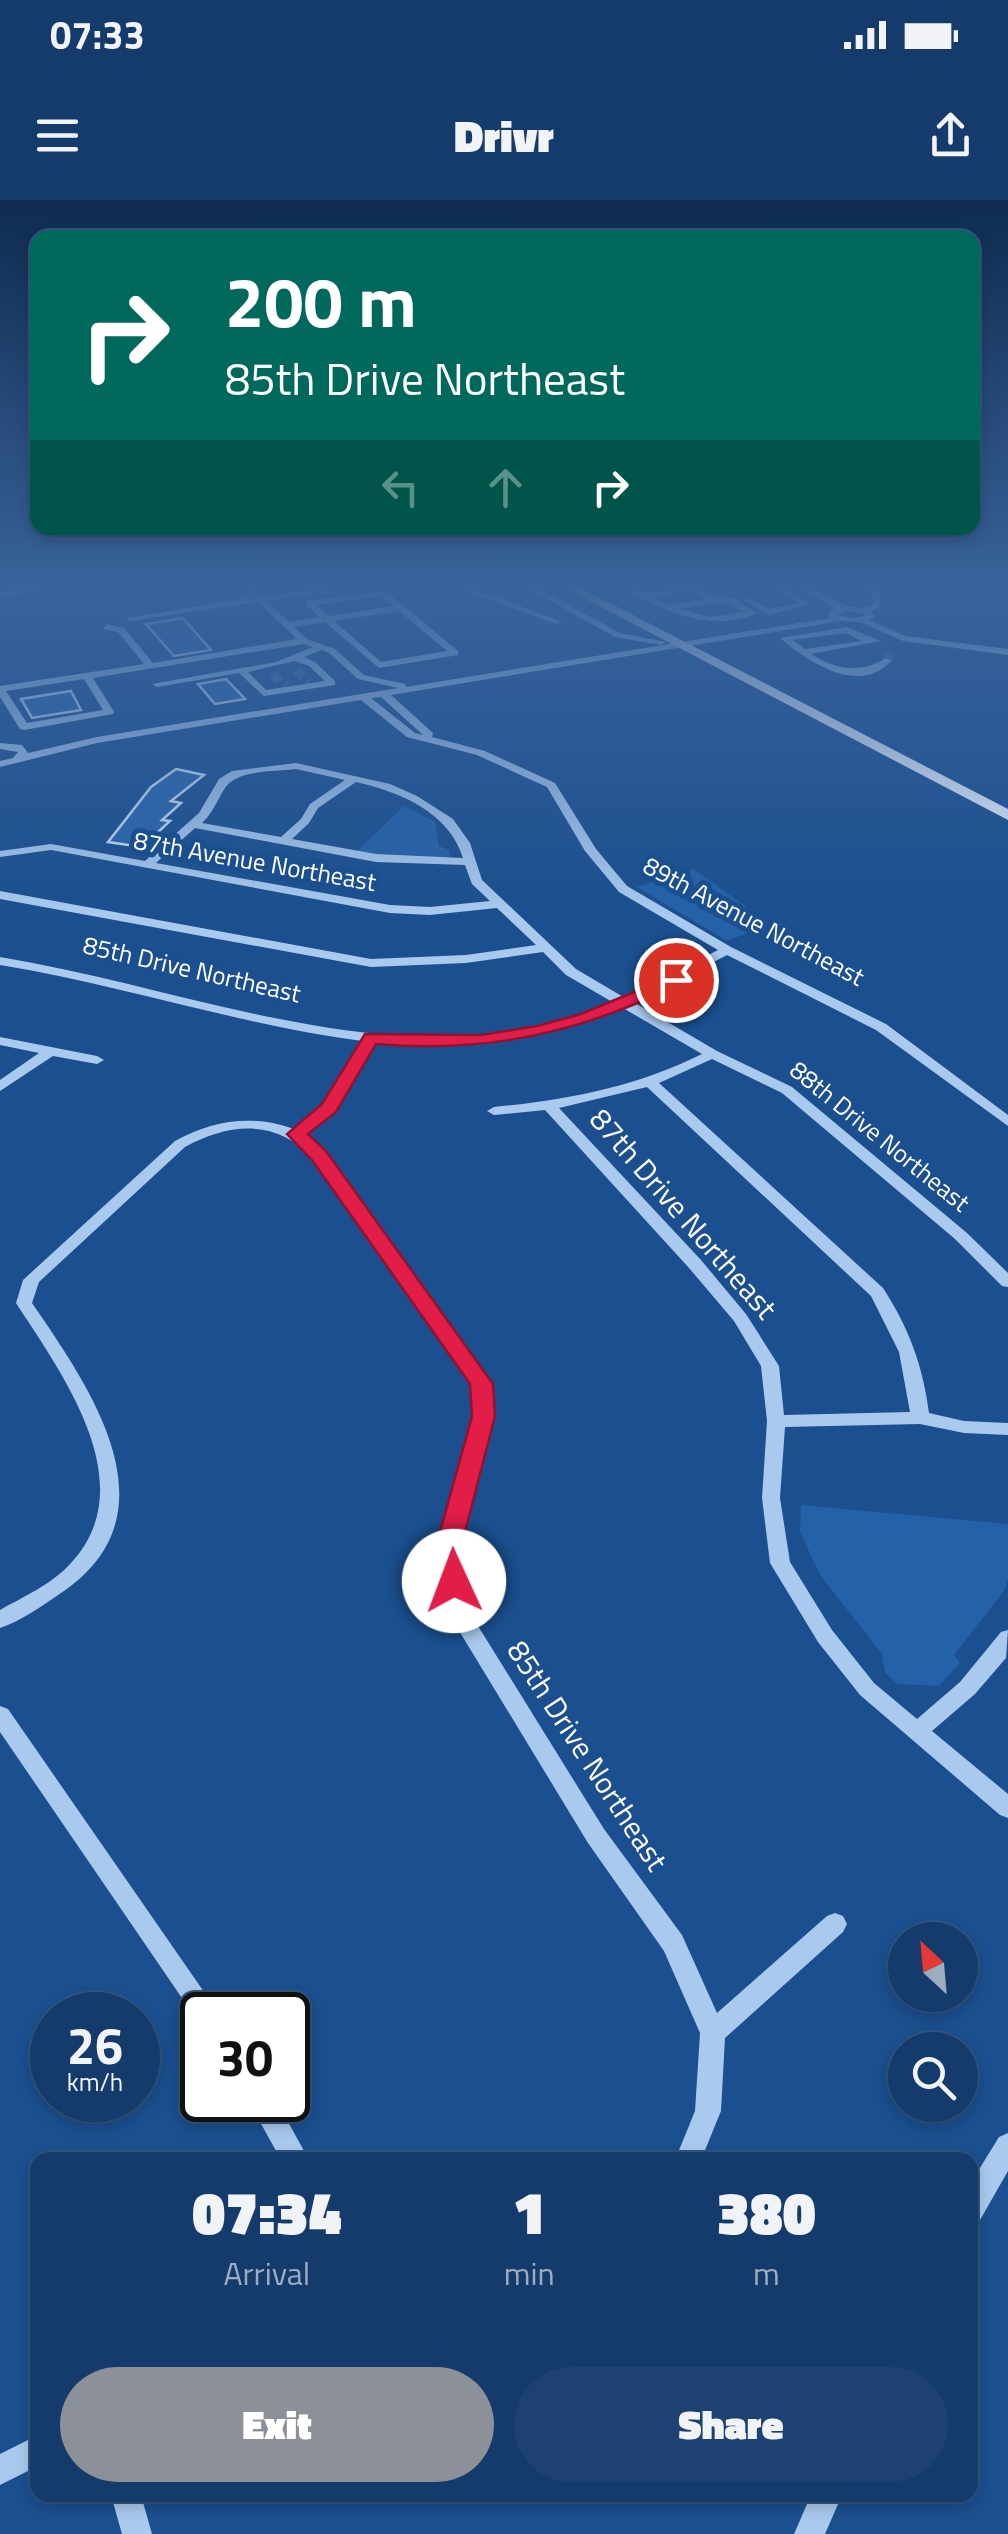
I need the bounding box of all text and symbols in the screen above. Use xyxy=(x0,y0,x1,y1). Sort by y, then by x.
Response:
text: 07:33 xyxy=(50,6,145,64)
text: Drivr xyxy=(454,101,554,169)
icon: menu xyxy=(30,108,85,163)
icon: share xyxy=(923,108,978,163)
text: 200 m xyxy=(225,248,417,354)
icon: right xyxy=(60,270,190,400)
text: 85th Drive Northeast xyxy=(225,344,625,412)
icon: left xyxy=(373,460,428,515)
icon: ahead xyxy=(478,460,533,515)
icon: right xyxy=(583,460,638,515)
street label: 87th Avenue Northeast xyxy=(131,821,380,901)
street label: 89th Avenue Northeast xyxy=(637,847,872,996)
street label: 85th Drive Northeast xyxy=(79,925,305,1013)
pin xyxy=(634,938,719,1023)
icon: arrive xyxy=(649,953,704,1008)
street label: 88th Drive Northeast xyxy=(782,1051,978,1221)
street label: 87th Drive Northeast xyxy=(579,1098,789,1329)
position arrow xyxy=(402,1529,506,1633)
street label: 85th Drive Northeast xyxy=(496,1631,680,1880)
north arrow xyxy=(888,1922,978,2012)
map controls xyxy=(888,1922,978,2122)
speed limit sign: 30 xyxy=(180,1992,310,2122)
text: 26 xyxy=(67,2007,123,2083)
button: search xyxy=(888,2032,978,2122)
text: km/h xyxy=(67,2063,123,2101)
text: 07:34 xyxy=(192,2166,341,2257)
text: 1 xyxy=(513,2166,546,2257)
text: 380 xyxy=(717,2166,816,2257)
text: Arrival xyxy=(223,2249,310,2297)
text: min xyxy=(504,2249,555,2297)
text: m xyxy=(753,2249,780,2297)
button: Exit xyxy=(60,2367,494,2482)
button: Share xyxy=(514,2367,948,2482)

